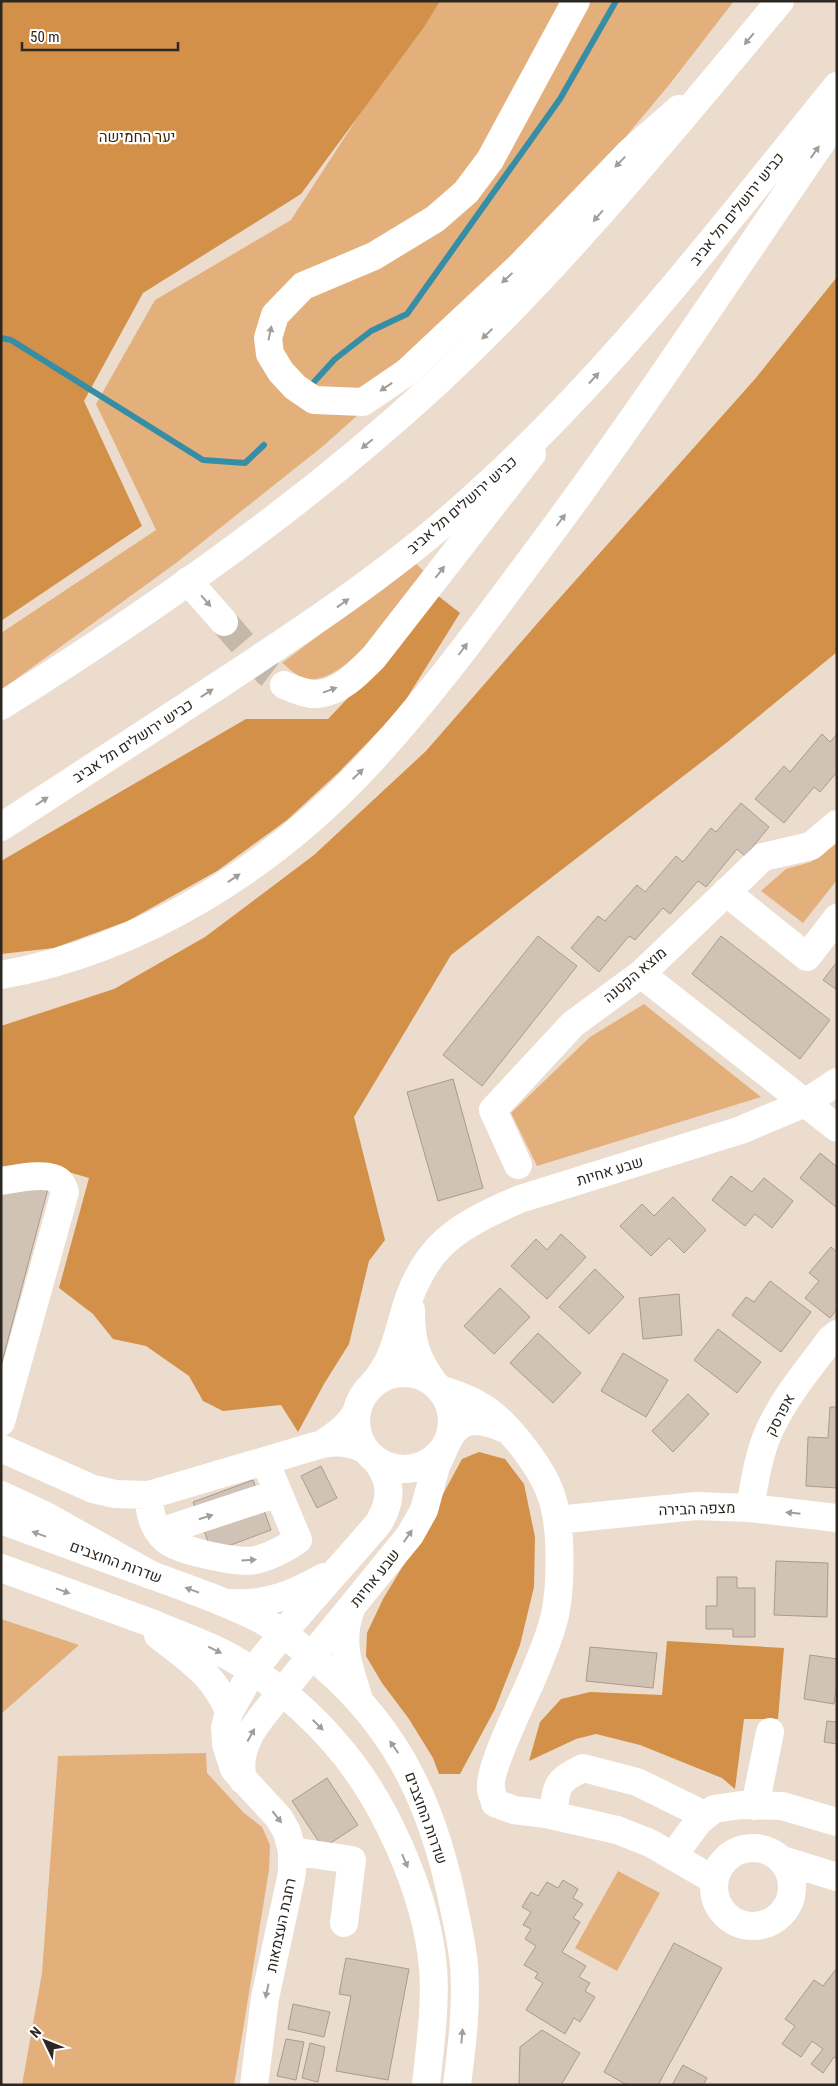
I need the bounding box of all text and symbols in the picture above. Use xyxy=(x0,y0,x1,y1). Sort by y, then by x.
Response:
scale bar xyxy=(22,20,179,52)
text: 50 m xyxy=(30,28,60,46)
one-way arrow xyxy=(743,32,754,45)
park label: יער החמישה xyxy=(99,128,175,146)
one-way arrow xyxy=(810,145,820,158)
street label: כביש ירושלים תל אביב xyxy=(686,149,788,269)
one-way arrow xyxy=(614,156,626,168)
one-way arrow xyxy=(592,209,603,222)
one-way arrow xyxy=(500,273,513,284)
one-way arrow xyxy=(267,325,275,341)
one-way arrow xyxy=(481,328,493,340)
one-way arrow xyxy=(588,373,600,385)
one-way arrow xyxy=(379,382,392,391)
one-way arrow xyxy=(361,439,374,450)
street label: כביש ירושלים תל אביב xyxy=(403,452,521,558)
one-way arrow xyxy=(555,514,566,527)
one-way arrow xyxy=(434,566,445,579)
one-way arrow xyxy=(200,595,212,607)
one-way arrow xyxy=(336,598,349,608)
one-way arrow xyxy=(457,643,468,656)
one-way arrow xyxy=(323,686,338,693)
one-way arrow xyxy=(201,688,214,697)
street label: כביש ירושלים תל אביב xyxy=(69,695,197,787)
one-way arrow xyxy=(352,768,364,780)
one-way arrow xyxy=(35,796,49,806)
one-way arrow xyxy=(227,873,240,883)
street label: מוצא הקטנה xyxy=(600,943,670,1007)
street label: שבע אחיות xyxy=(574,1152,646,1190)
street label: אפרסק xyxy=(761,1391,799,1439)
street label: מצפה הבירה xyxy=(658,1499,736,1519)
one-way arrow xyxy=(785,1509,801,1517)
one-way arrow xyxy=(199,1513,214,1520)
one-way arrow xyxy=(403,1529,413,1543)
one-way arrow xyxy=(31,1530,46,1538)
street label: שדרות החוצבים xyxy=(67,1537,165,1587)
street label: שבע אחיות xyxy=(346,1546,404,1610)
one-way arrow xyxy=(241,1555,257,1563)
one-way arrow xyxy=(184,1586,199,1593)
one-way arrow xyxy=(56,1588,71,1595)
one-way arrow xyxy=(208,1646,222,1654)
one-way arrow xyxy=(312,1719,324,1731)
one-way arrow xyxy=(246,1729,255,1742)
one-way arrow xyxy=(389,1740,399,1754)
street label: שדרות החוצבים xyxy=(401,1769,451,1867)
one-way arrow xyxy=(271,1810,282,1823)
one-way arrow xyxy=(402,1854,410,1868)
street label: רחבת העצמאות xyxy=(262,1876,300,1974)
one-way arrow xyxy=(263,1983,271,1998)
north arrow xyxy=(20,2016,70,2066)
text: N xyxy=(27,2024,44,2041)
one-way arrow xyxy=(458,2028,466,2044)

